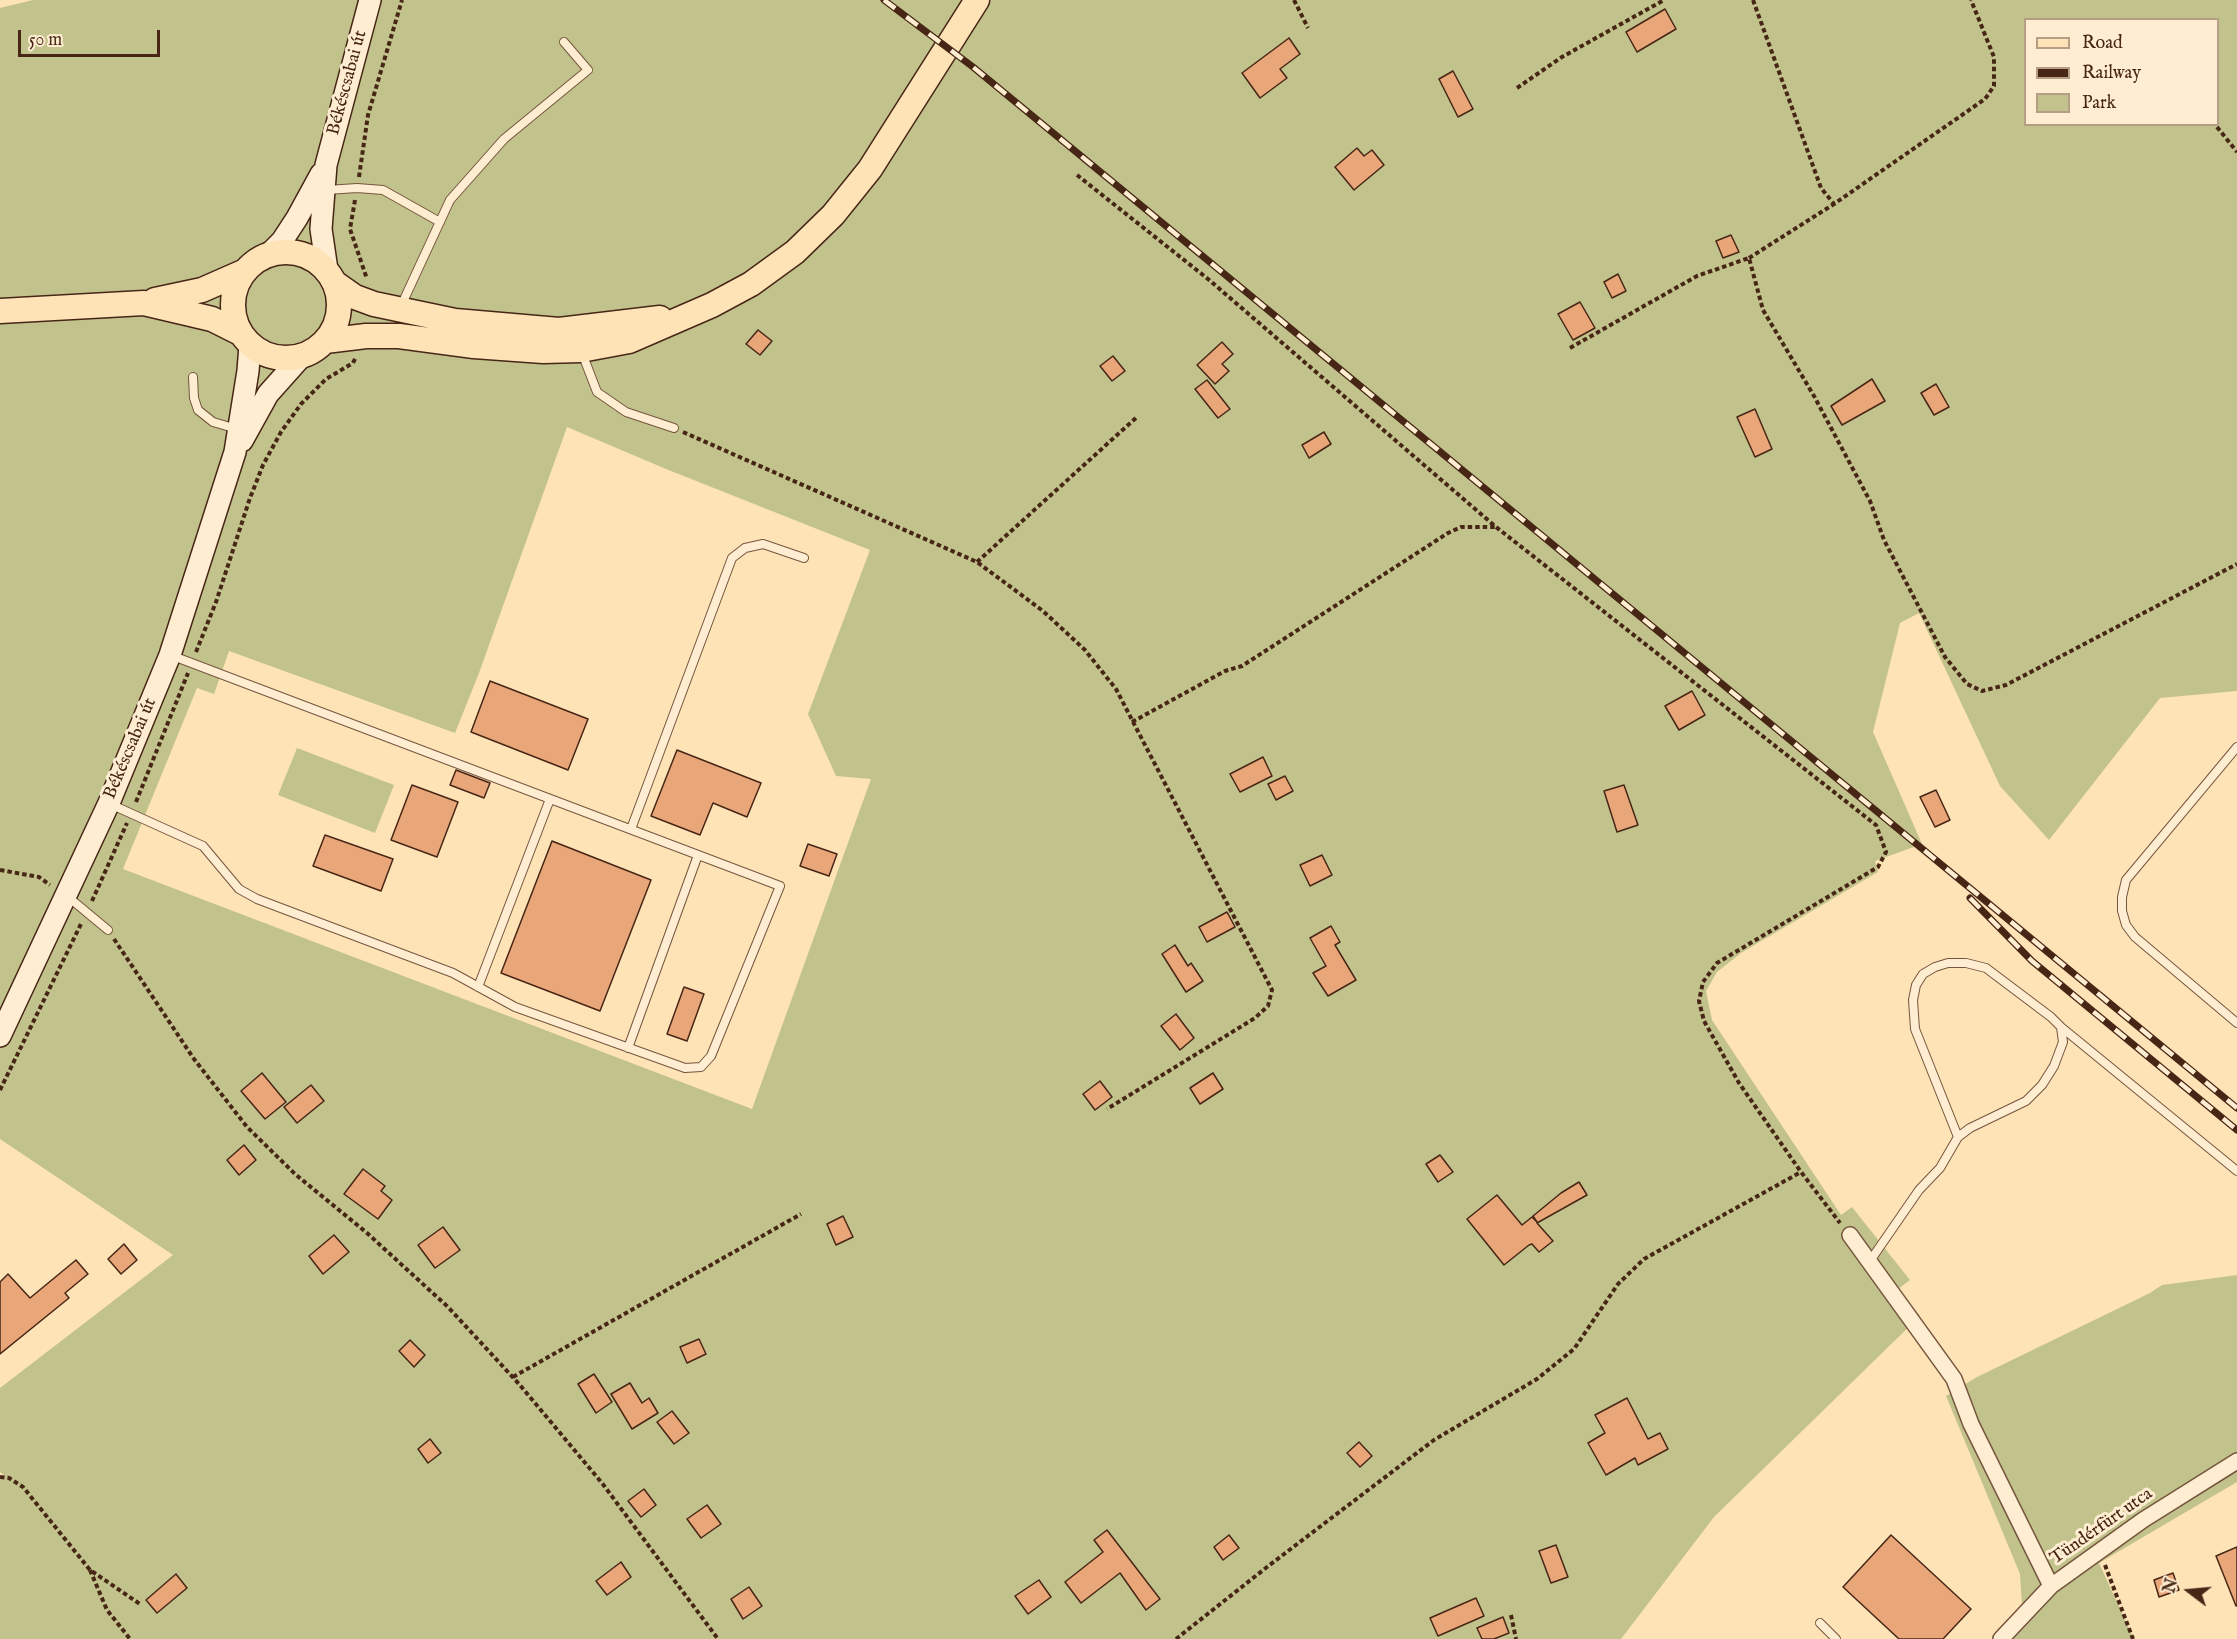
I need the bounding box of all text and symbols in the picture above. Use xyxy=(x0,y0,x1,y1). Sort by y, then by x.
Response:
scale bar xyxy=(21,18,164,56)
legend xyxy=(2024,18,2219,126)
street label: Békéscsabai út xyxy=(324,28,372,138)
text: 50 m xyxy=(29,29,62,52)
text: Road xyxy=(2082,32,2123,55)
text: Railway xyxy=(2082,62,2141,85)
text: Park xyxy=(2082,92,2116,115)
street label: Békéscsabai út xyxy=(100,695,162,803)
street label: Tündérfürt utca xyxy=(2047,1484,2157,1570)
north arrow xyxy=(2159,1561,2219,1621)
text: N xyxy=(2160,1577,2183,1595)

